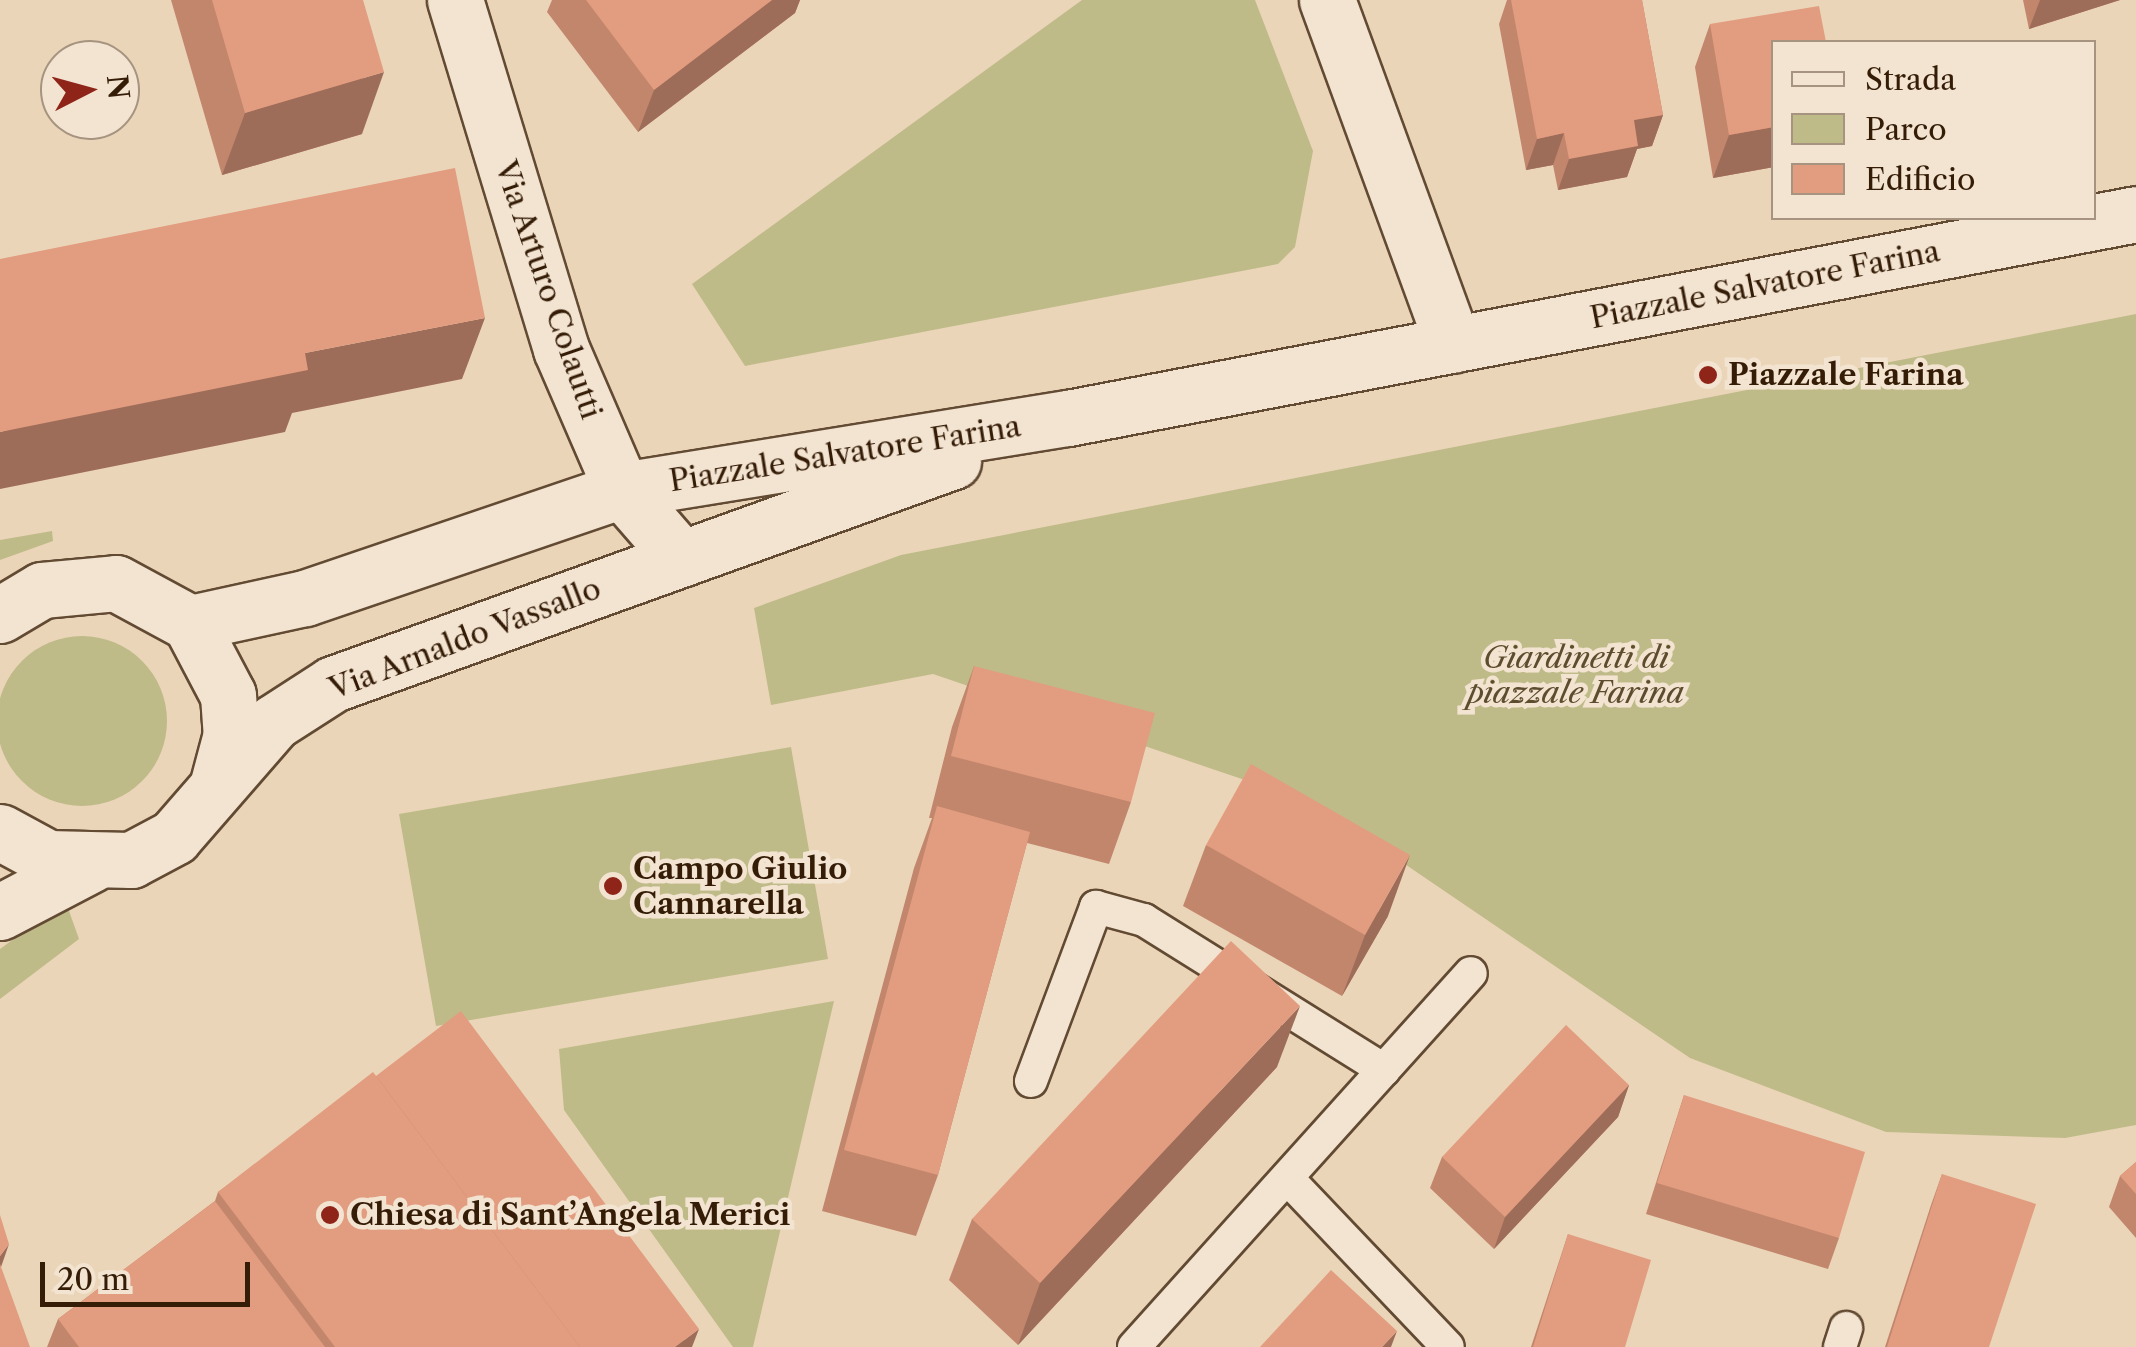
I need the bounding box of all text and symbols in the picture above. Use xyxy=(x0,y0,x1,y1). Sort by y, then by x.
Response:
north arrow xyxy=(40,40,140,140)
legend xyxy=(1771,40,2096,220)
text: Strada xyxy=(1865,61,1956,98)
text: N xyxy=(100,73,136,101)
text: Parco xyxy=(1865,111,1947,148)
street label: Via Arturo Colautti xyxy=(487,155,609,425)
text: Edificio xyxy=(1865,161,1975,198)
street label: Piazzale Salvatore Farina xyxy=(1587,233,1943,337)
place label: Piazzale Farina xyxy=(1728,357,1964,393)
marker: Piazzale Farina xyxy=(1697,364,1719,386)
street label: Piazzale Salvatore Farina xyxy=(667,408,1023,500)
street label: Via Arnaldo Vassallo xyxy=(323,570,607,708)
park label: Giardinetti di piazzale Farina xyxy=(1468,640,1684,710)
place label: Campo Giulio Cannarella xyxy=(633,851,847,922)
marker: Campo Giulio Cannarella xyxy=(602,875,624,897)
place label: Chiesa di Sant’Angela Merici xyxy=(350,1197,791,1233)
marker: Chiesa di Sant’Angela Merici xyxy=(319,1204,341,1226)
scale bar xyxy=(45,1242,255,1304)
text: 20 m xyxy=(57,1261,129,1298)

